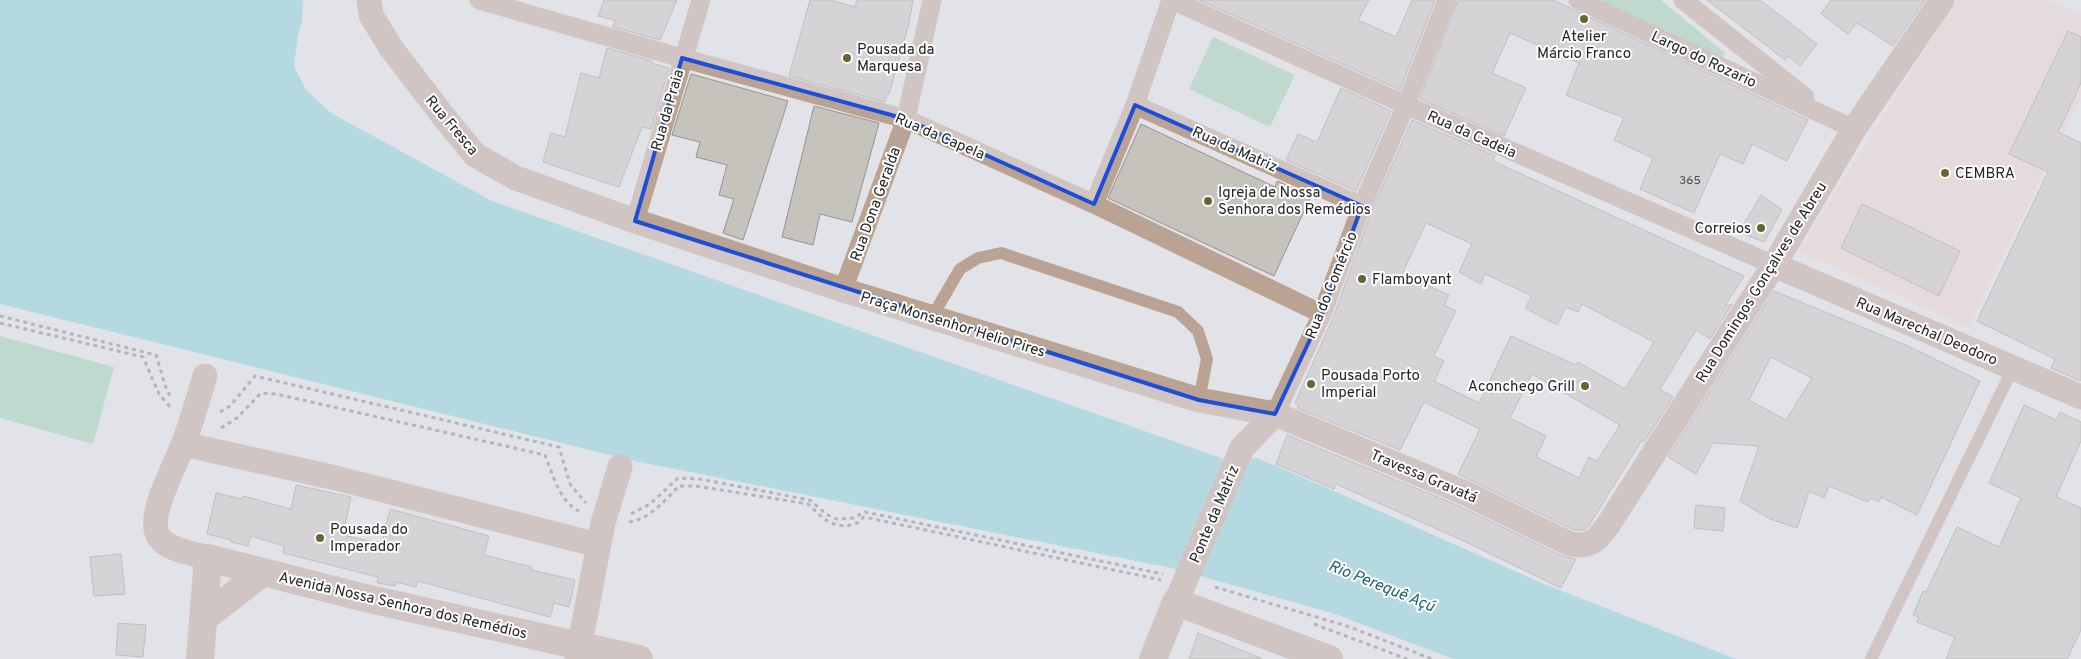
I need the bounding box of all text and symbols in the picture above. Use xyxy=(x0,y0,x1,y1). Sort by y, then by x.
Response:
marker: Atelier Márcio Franco xyxy=(1578,13,1590,25)
place label: Atelier Márcio Franco xyxy=(1537,28,1631,64)
street label: Largo do Rozario xyxy=(1648,28,1759,93)
place label: Pousada da Marquesa xyxy=(857,41,934,77)
marker: Pousada da Marquesa xyxy=(841,52,853,64)
street label: Rua da Praia xyxy=(648,67,689,153)
street label: Rua Fresca xyxy=(420,92,481,160)
street label: Rua da Cadeia xyxy=(1424,107,1519,163)
street label: Rua da Capela xyxy=(892,110,987,165)
street label: Rua da Matriz xyxy=(1189,123,1280,178)
street label: Rua Dona Geralda xyxy=(847,145,906,264)
place label: CEMBRA xyxy=(1955,165,2015,184)
marker: CEMBRA xyxy=(1939,167,1951,179)
house number: 365 xyxy=(1679,173,1701,189)
street label: Rua Domingos Gonçalves de Abreu xyxy=(1693,179,1832,387)
place label: Igreja de Nossa Senhora dos Remédios xyxy=(1218,184,1371,220)
marker: Igreja de Nossa Senhora dos Remédios xyxy=(1202,195,1214,207)
place label: Correios xyxy=(1695,220,1751,239)
marker: Correios xyxy=(1755,222,1767,234)
street label: Rua do Comércio xyxy=(1302,229,1363,342)
place label: Flamboyant xyxy=(1372,271,1452,290)
marker: Flamboyant xyxy=(1356,273,1368,285)
street label: Praça Monsenhor Helio Pires xyxy=(858,288,1047,363)
street label: Rua Marechal Deodoro xyxy=(1853,294,2000,371)
place label: Pousada Porto Imperial xyxy=(1321,367,1420,403)
marker: Pousada Porto Imperial xyxy=(1305,378,1317,390)
place label: Aconchego Grill xyxy=(1468,378,1575,397)
marker: Aconchego Grill xyxy=(1579,380,1591,392)
street label: Travessa Gravatá xyxy=(1367,446,1480,508)
street label: Ponte da Matriz xyxy=(1186,463,1245,566)
place label: Pousada do Imperador xyxy=(330,521,408,557)
marker: Pousada do Imperador xyxy=(314,532,326,544)
water label: Rio Perequê Açú xyxy=(1325,556,1439,618)
street label: Avenida Nossa Senhora dos Remédios xyxy=(277,569,529,644)

